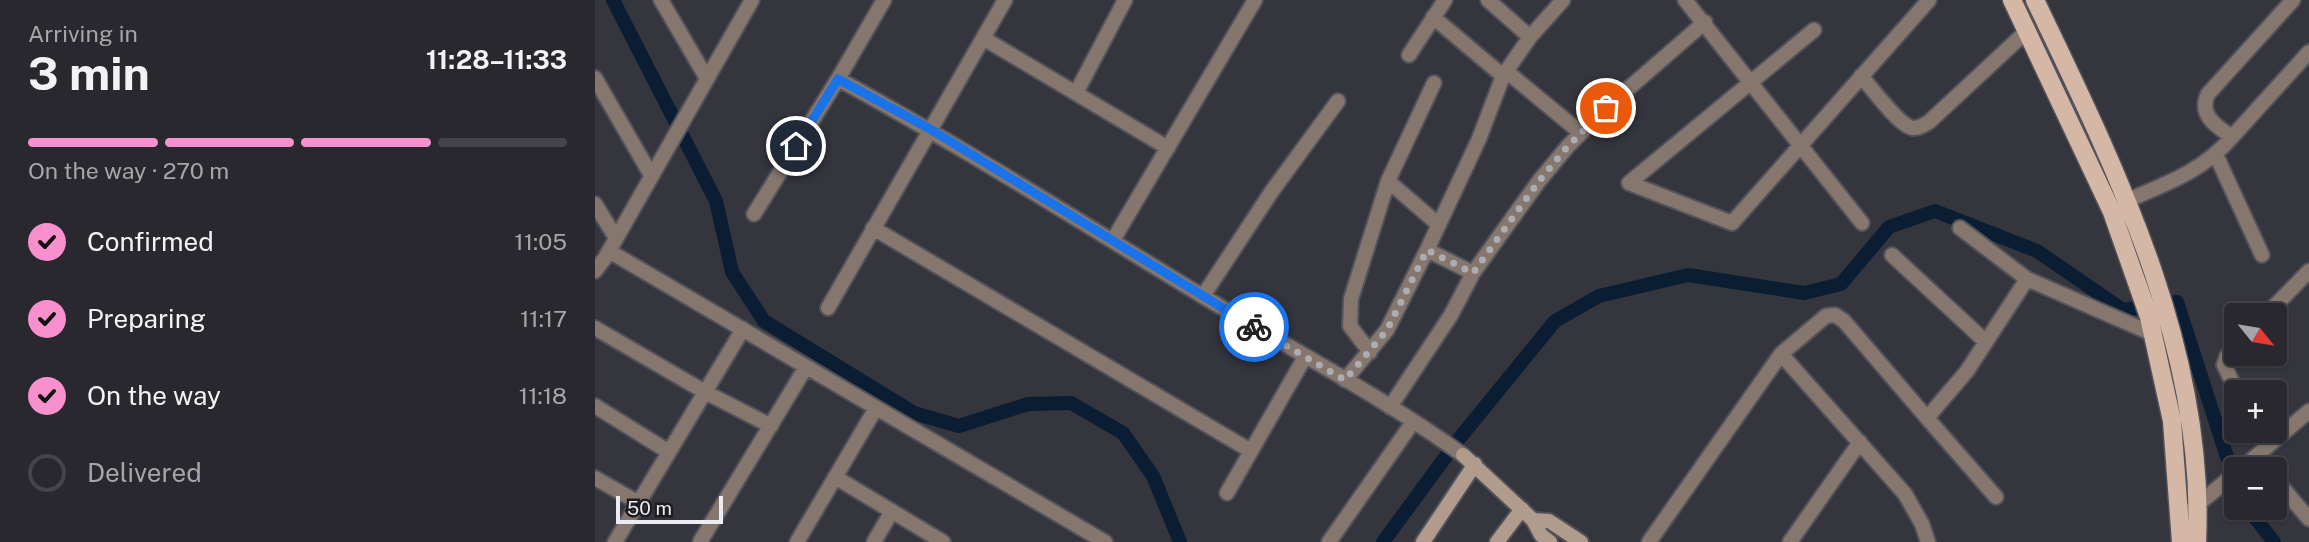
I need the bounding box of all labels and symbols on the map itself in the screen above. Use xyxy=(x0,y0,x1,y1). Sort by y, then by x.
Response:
pin xyxy=(1576,78,1636,138)
pin xyxy=(766,116,826,176)
courier xyxy=(1219,292,1289,362)
north arrow xyxy=(2224,303,2287,366)
scale bar xyxy=(616,493,723,525)

